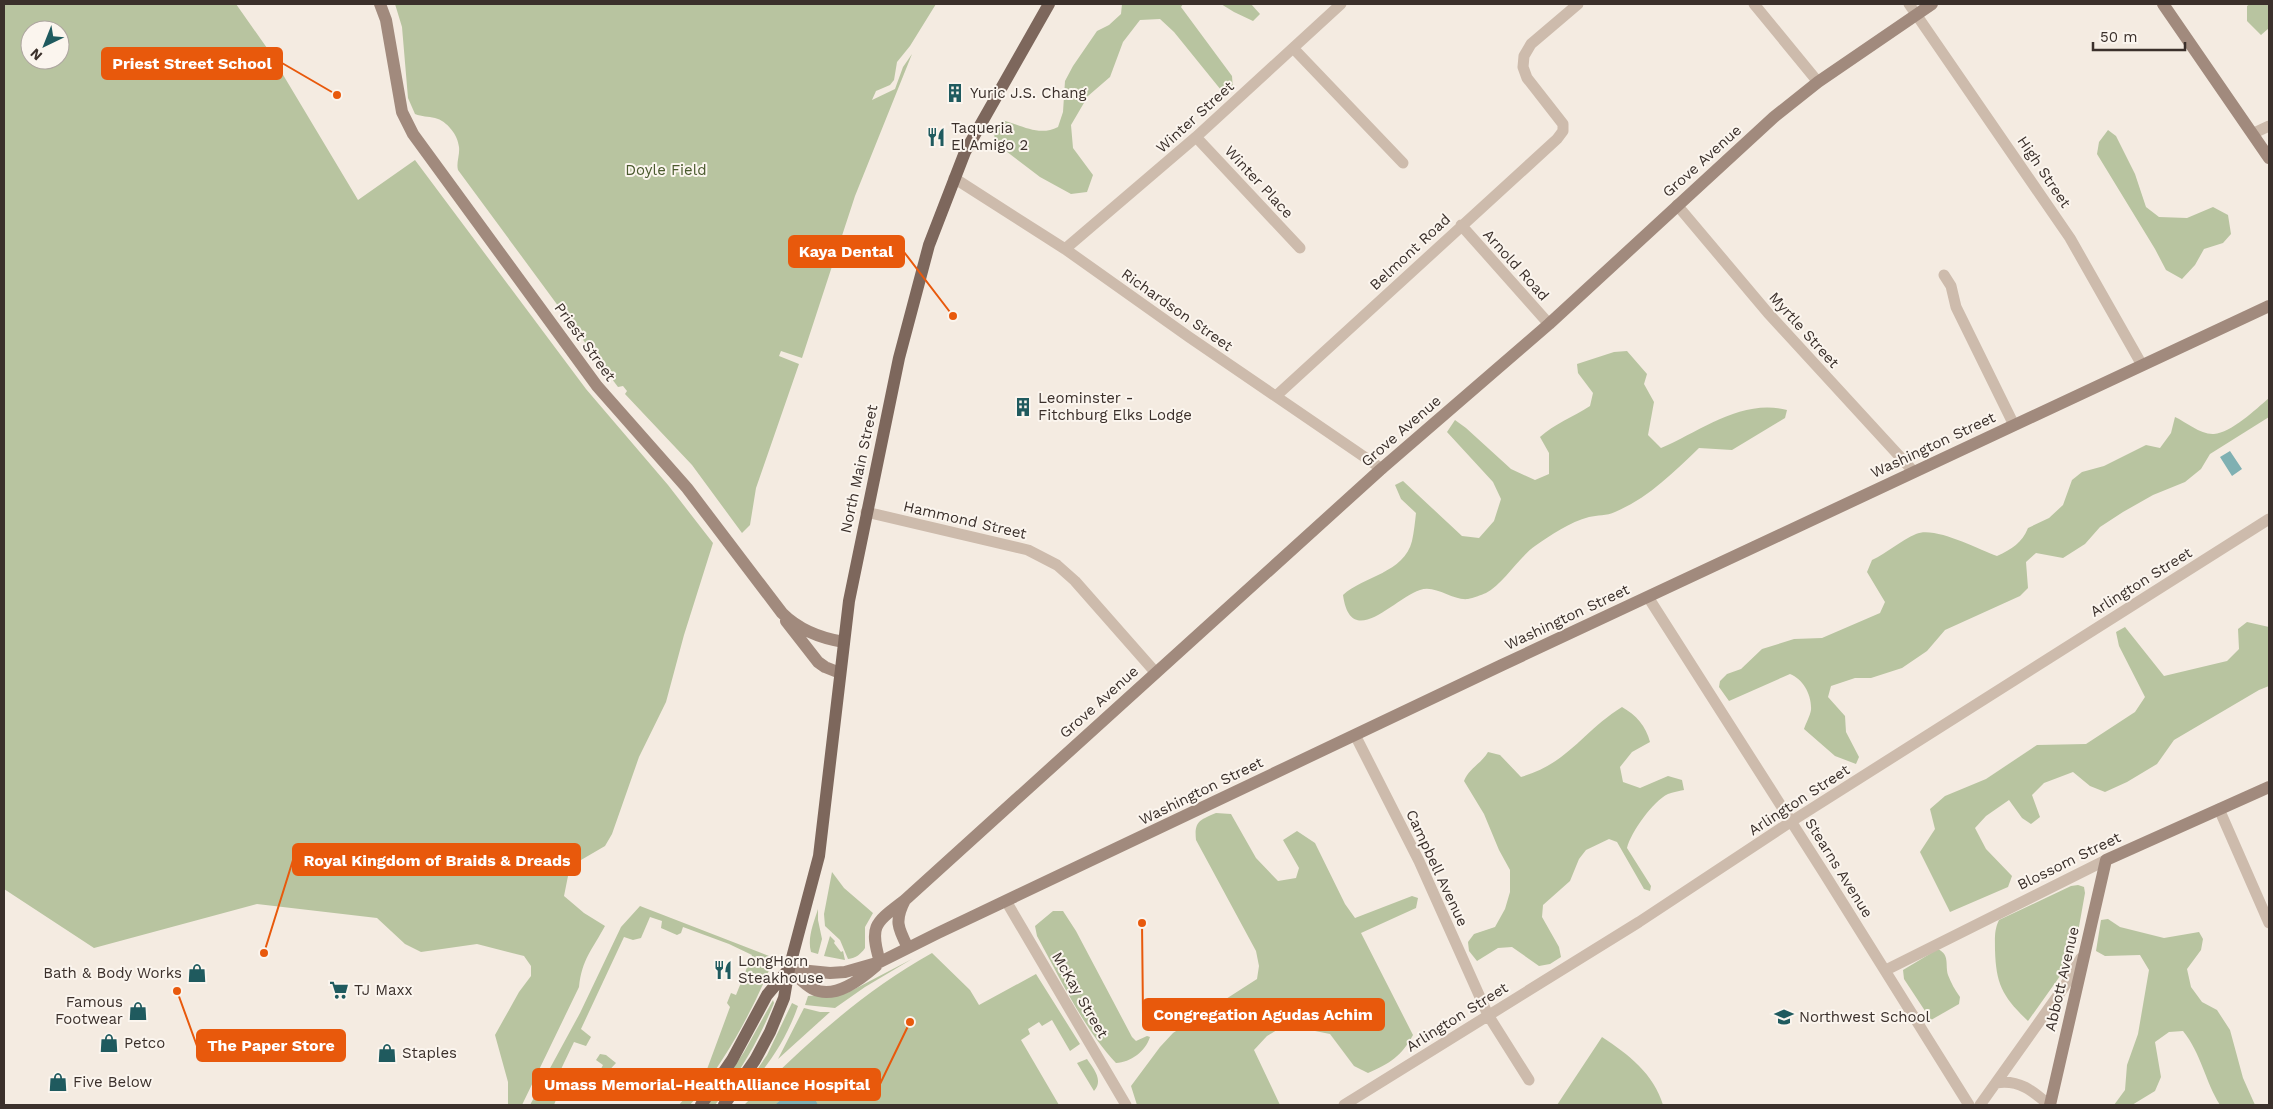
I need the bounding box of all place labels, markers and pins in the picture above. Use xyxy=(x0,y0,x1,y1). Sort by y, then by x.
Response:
callout: Priest Street School xyxy=(102,48,282,79)
building icon: Yuric J.S. Chang xyxy=(944,82,966,104)
place label: Yuric J.S. Chang xyxy=(970,84,1087,102)
place label: Taqueria El Amigo 2 xyxy=(951,119,1028,154)
restaurant icon: Taqueria El Amigo 2 xyxy=(925,126,947,148)
callout: Kaya Dental xyxy=(789,236,904,267)
place label: Leominster - Fitchburg Elks Lodge xyxy=(1038,389,1192,424)
building icon: Leominster - Fitchburg Elks Lodge xyxy=(1012,396,1034,418)
callout: Royal Kingdom of Braids & Dreads xyxy=(293,844,580,875)
place label: LongHorn Steakhouse xyxy=(738,952,824,987)
restaurant icon: LongHorn Steakhouse xyxy=(712,959,734,981)
shop icon: Bath & Body Works xyxy=(186,962,208,984)
place label: Bath & Body Works xyxy=(43,964,182,982)
supermarket icon: TJ Maxx xyxy=(328,979,350,1001)
place label: TJ Maxx xyxy=(354,981,413,999)
place label: Famous Footwear xyxy=(55,993,123,1028)
callout: Congregation Agudas Achim xyxy=(1143,999,1384,1030)
shop icon: Famous Footwear xyxy=(127,1000,149,1022)
school or university icon: Northwest School xyxy=(1773,1006,1795,1028)
place label: Northwest School xyxy=(1799,1008,1931,1026)
callout: The Paper Store xyxy=(197,1030,345,1061)
shop icon: Petco xyxy=(98,1032,120,1054)
place label: Petco xyxy=(124,1034,165,1052)
shop icon: Staples xyxy=(376,1042,398,1064)
place label: Staples xyxy=(402,1044,457,1062)
callout: Umass Memorial-HealthAlliance Hospital xyxy=(533,1069,880,1100)
shop icon: Five Below xyxy=(47,1071,69,1093)
place label: Five Below xyxy=(73,1073,153,1091)

